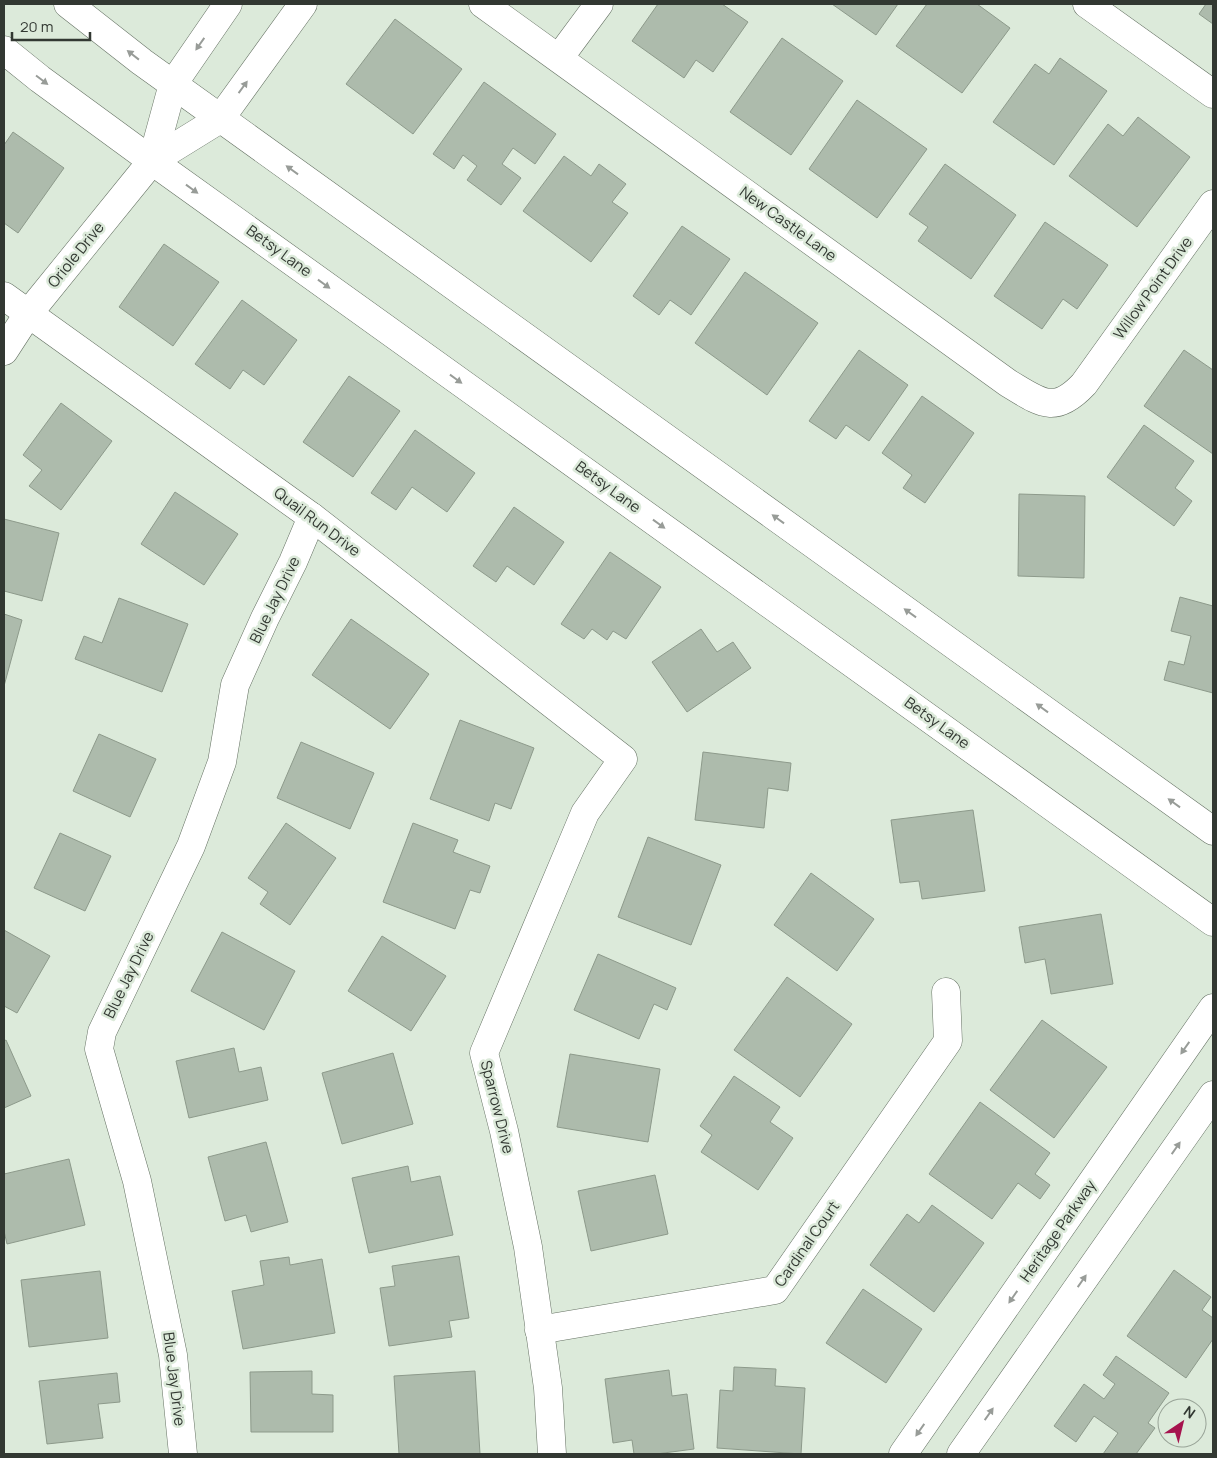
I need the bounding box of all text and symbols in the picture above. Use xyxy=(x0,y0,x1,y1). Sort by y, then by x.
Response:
scale bar xyxy=(12,10,90,42)
text: 20 m xyxy=(20,16,53,37)
one-way arrow xyxy=(195,37,205,51)
one-way arrow xyxy=(127,50,140,61)
one-way arrow xyxy=(35,75,48,86)
one-way arrow xyxy=(238,80,248,94)
one-way arrow xyxy=(285,165,299,175)
street label: New Castle Lane xyxy=(736,181,841,266)
one-way arrow xyxy=(185,184,199,194)
street label: Oriole Drive xyxy=(43,217,109,292)
street label: Betsy Lane xyxy=(242,220,316,282)
street label: Willow Point Drive xyxy=(1108,232,1197,343)
one-way arrow xyxy=(317,279,331,289)
one-way arrow xyxy=(449,374,463,384)
street label: Betsy Lane xyxy=(571,456,645,518)
street label: Quail Run Drive xyxy=(270,482,365,561)
one-way arrow xyxy=(771,514,784,524)
one-way arrow xyxy=(652,519,666,529)
street label: Blue Jay Drive xyxy=(244,553,305,647)
one-way arrow xyxy=(904,608,917,619)
street label: Betsy Lane xyxy=(900,692,974,754)
one-way arrow xyxy=(1035,703,1049,713)
one-way arrow xyxy=(1167,798,1181,808)
street label: Blue Jay Drive xyxy=(98,928,159,1022)
one-way arrow xyxy=(1180,1041,1190,1055)
street label: Sparrow Drive xyxy=(476,1058,519,1156)
one-way arrow xyxy=(1170,1142,1180,1155)
street label: Heritage Parkway xyxy=(1015,1176,1101,1286)
street label: Cardinal Court xyxy=(769,1197,844,1291)
one-way arrow xyxy=(1077,1274,1087,1288)
one-way arrow xyxy=(1008,1290,1018,1303)
street label: Blue Jay Drive xyxy=(158,1331,191,1427)
north arrow xyxy=(1157,1398,1207,1448)
text: N xyxy=(1180,1401,1199,1423)
one-way arrow xyxy=(984,1407,994,1421)
one-way arrow xyxy=(915,1423,925,1437)

